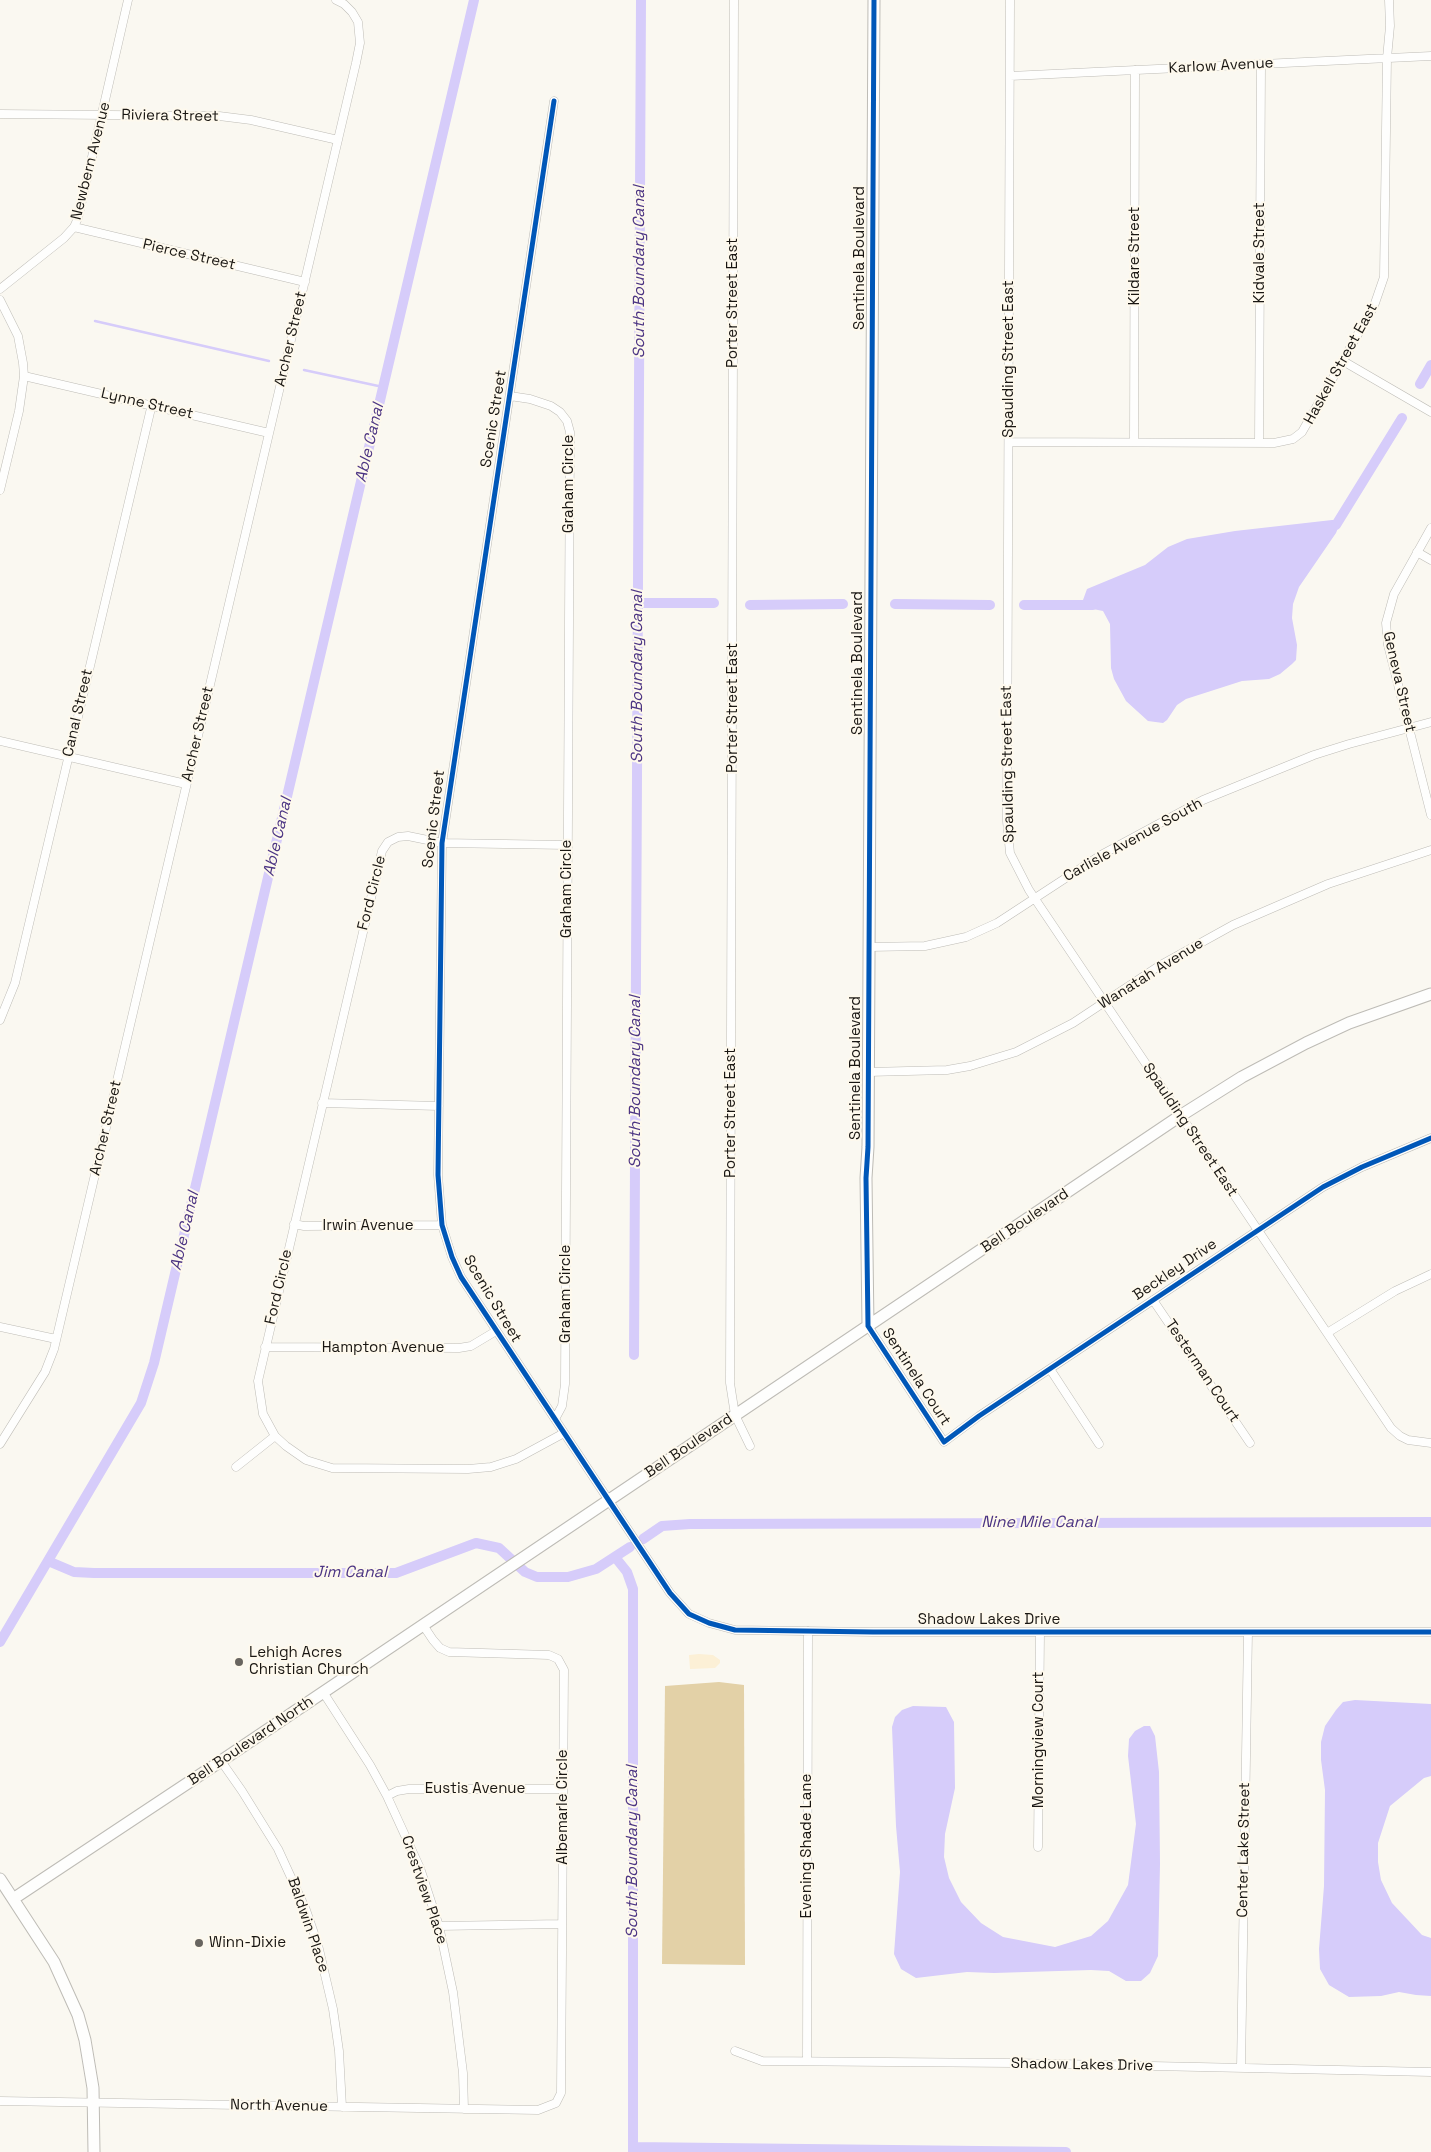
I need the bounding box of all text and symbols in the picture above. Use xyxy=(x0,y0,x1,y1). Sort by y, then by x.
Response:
street label: Karlow Avenue xyxy=(1168,54,1274,78)
street label: Newbern Avenue xyxy=(68,100,114,222)
street label: Riviera Street xyxy=(121,106,219,126)
water label: South Boundary Canal xyxy=(630,186,650,358)
street label: Sentinela Boulevard xyxy=(851,186,869,330)
street label: Kidvale Street xyxy=(1251,202,1269,304)
street label: Kildare Street xyxy=(1126,207,1144,305)
street label: Pierce Street xyxy=(141,236,237,274)
street label: Porter Street East xyxy=(724,238,742,368)
street label: Spaulding Street East xyxy=(1000,280,1018,438)
street label: Archer Street xyxy=(271,290,311,388)
street label: Haskell Street East xyxy=(1300,300,1382,428)
street label: Scenic Street xyxy=(477,369,511,469)
street label: Lynne Street xyxy=(99,385,195,423)
water label: Able Canal xyxy=(352,402,388,484)
street label: Graham Circle xyxy=(560,435,578,533)
water label: South Boundary Canal xyxy=(628,591,648,763)
street label: Sentinela Boulevard xyxy=(849,591,867,735)
street label: Geneva Street xyxy=(1379,630,1419,734)
street label: Porter Street East xyxy=(724,643,742,773)
street label: Canal Street xyxy=(59,667,97,759)
street label: Archer Street xyxy=(178,685,218,783)
street label: Spaulding Street East xyxy=(998,685,1018,843)
street label: Scenic Street xyxy=(419,769,449,869)
street label: Carlisle Avenue South xyxy=(1060,794,1206,886)
water label: Able Canal xyxy=(260,796,296,878)
street label: Graham Circle xyxy=(558,840,576,938)
street label: Ford Circle xyxy=(354,854,390,932)
street label: Wanatah Avenue xyxy=(1095,934,1207,1014)
water label: South Boundary Canal xyxy=(626,996,646,1168)
street label: Sentinela Boulevard xyxy=(847,996,865,1140)
street label: Porter Street East xyxy=(722,1048,740,1178)
street label: Spaulding Street East xyxy=(1139,1060,1241,1200)
street label: Archer Street xyxy=(86,1079,126,1177)
street label: Bell Boulevard xyxy=(978,1185,1072,1257)
water label: Able Canal xyxy=(167,1190,203,1272)
street label: Irwin Avenue xyxy=(322,1217,414,1235)
street label: Beckley Drive xyxy=(1130,1235,1220,1305)
street label: Graham Circle xyxy=(557,1245,575,1343)
street label: Ford Circle xyxy=(262,1248,296,1326)
street label: Scenic Street xyxy=(459,1252,525,1346)
street label: Testerman Court xyxy=(1161,1316,1243,1426)
street label: Sentinela Court xyxy=(878,1325,954,1429)
street label: Hampton Avenue xyxy=(322,1339,444,1357)
street label: Bell Boulevard xyxy=(642,1410,736,1482)
water label: Nine Mile Canal xyxy=(981,1513,1097,1533)
water label: Jim Canal xyxy=(313,1563,387,1583)
street label: Shadow Lakes Drive xyxy=(918,1611,1060,1629)
place label: Lehigh Acres Christian Church xyxy=(249,1644,369,1679)
marker: Lehigh Acres Christian Church xyxy=(233,1656,245,1668)
street label: Morningview Court xyxy=(1030,1672,1048,1808)
street label: Bell Boulevard North xyxy=(185,1692,317,1790)
street label: Albemarle Circle xyxy=(554,1749,572,1865)
water label: South Boundary Canal xyxy=(623,1766,643,1938)
street label: Evening Shade Lane xyxy=(798,1774,816,1918)
street label: Eustis Avenue xyxy=(425,1780,525,1798)
street label: Center Lake Street xyxy=(1234,1782,1254,1918)
street label: Crestview Place xyxy=(397,1833,451,1947)
street label: Baldwin Place xyxy=(283,1875,333,1975)
place label: Winn-Dixie xyxy=(209,1934,286,1952)
marker: Winn-Dixie xyxy=(193,1937,205,1949)
street label: Shadow Lakes Drive xyxy=(1011,2055,1153,2075)
street label: North Avenue xyxy=(230,2096,328,2116)

